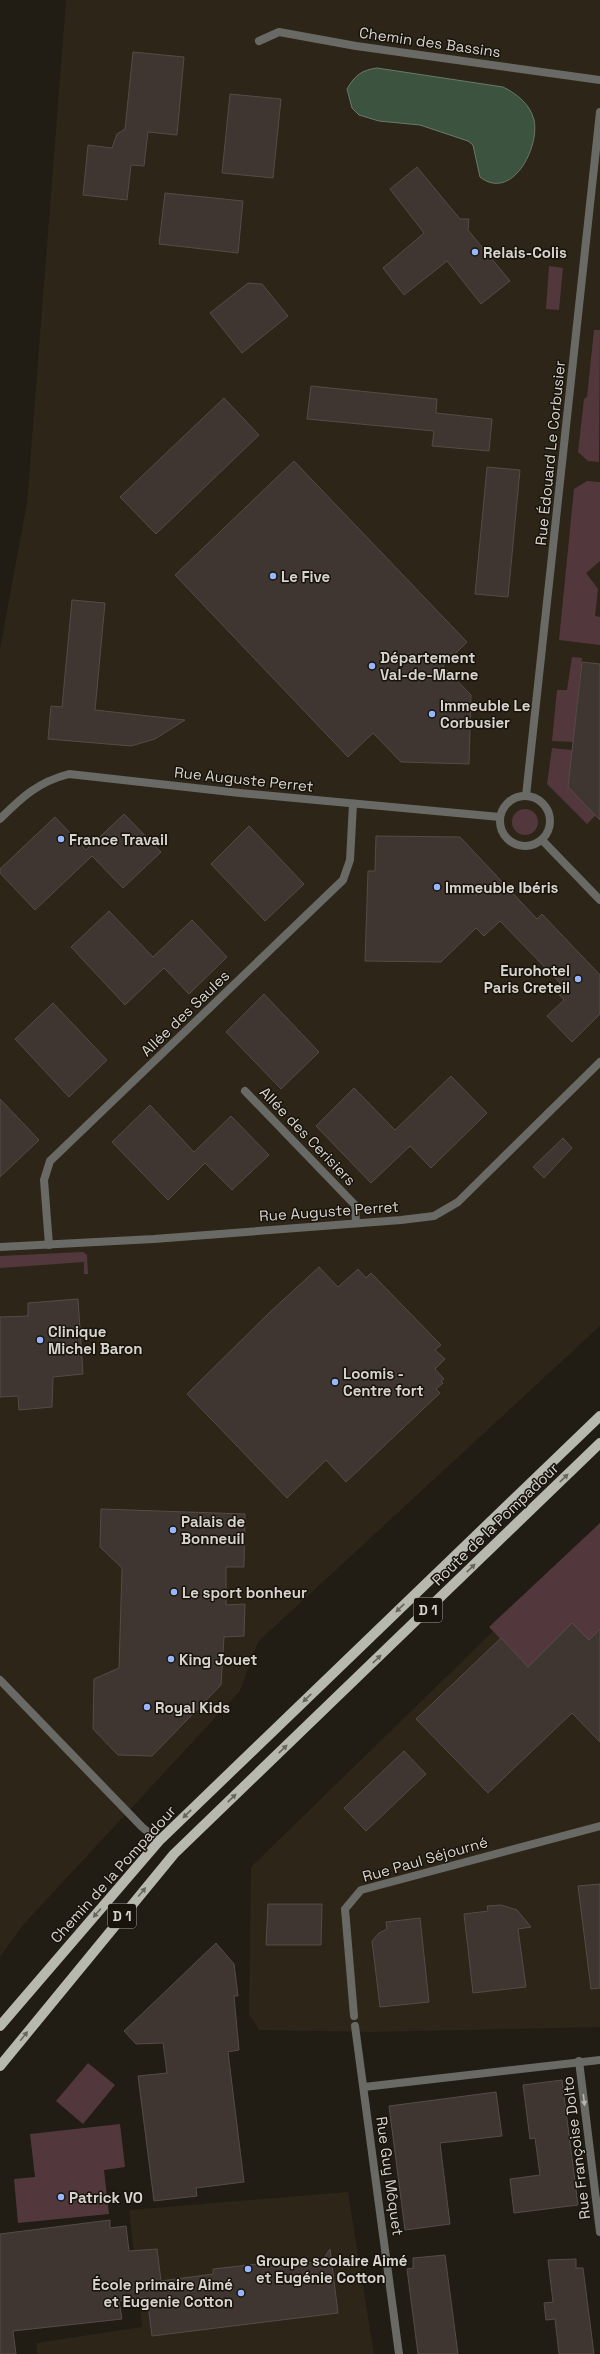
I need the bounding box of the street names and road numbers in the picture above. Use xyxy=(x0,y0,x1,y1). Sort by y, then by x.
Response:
street label: Chemin des Bassins xyxy=(358,23,502,61)
street label: Rue Édouard Le Corbusier xyxy=(531,359,569,546)
street label: Rue Auguste Perret xyxy=(173,762,315,796)
street label: Allée des Saules xyxy=(137,966,233,1060)
street label: Allée des Cerisiers xyxy=(256,1082,360,1190)
street label: Rue Auguste Perret xyxy=(259,1197,400,1225)
street label: Route de la Pompadour xyxy=(428,1458,562,1589)
road number: D 1 xyxy=(414,1598,442,1622)
street label: Chemin de la Pompadour xyxy=(46,1801,180,1947)
street label: Rue Paul Séjourné xyxy=(360,1832,490,1886)
road number: D 1 xyxy=(108,1904,136,1928)
street label: Rue Françoise Dolto xyxy=(558,2075,594,2221)
street label: Rue Guy Môquet xyxy=(372,2115,408,2237)

